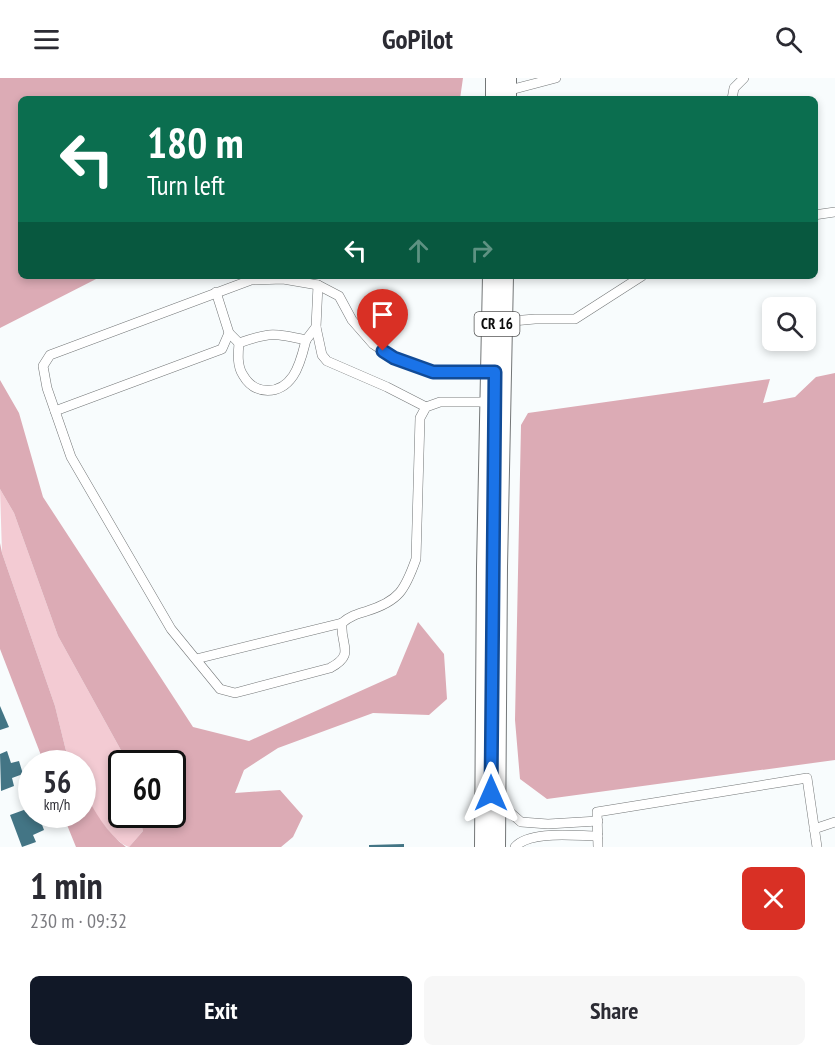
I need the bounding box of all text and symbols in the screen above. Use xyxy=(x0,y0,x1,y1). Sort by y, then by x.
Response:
text: GoPilot xyxy=(382,22,453,56)
icon: menu xyxy=(30,23,63,56)
icon: search xyxy=(772,23,805,56)
text: 180 m xyxy=(147,115,244,170)
icon: left xyxy=(48,120,126,198)
text: Turn left xyxy=(147,168,225,202)
icon: left xyxy=(339,234,372,267)
icon: ahead xyxy=(402,234,435,267)
icon: right xyxy=(465,234,498,267)
pin xyxy=(357,289,408,351)
map controls xyxy=(762,297,816,351)
button: search xyxy=(762,297,816,351)
icon: arrive xyxy=(366,298,399,331)
road number: CR 16 xyxy=(474,312,520,336)
speed limit sign: 60 xyxy=(108,750,186,828)
position arrow xyxy=(459,761,523,825)
text: 56 xyxy=(43,762,71,801)
text: km/h xyxy=(44,795,70,814)
text: 1 min xyxy=(30,862,103,909)
button: close xyxy=(742,867,805,930)
text: 230 m · 09:32 xyxy=(30,908,127,934)
button: Exit xyxy=(30,976,412,1045)
button: Share xyxy=(424,976,805,1045)

